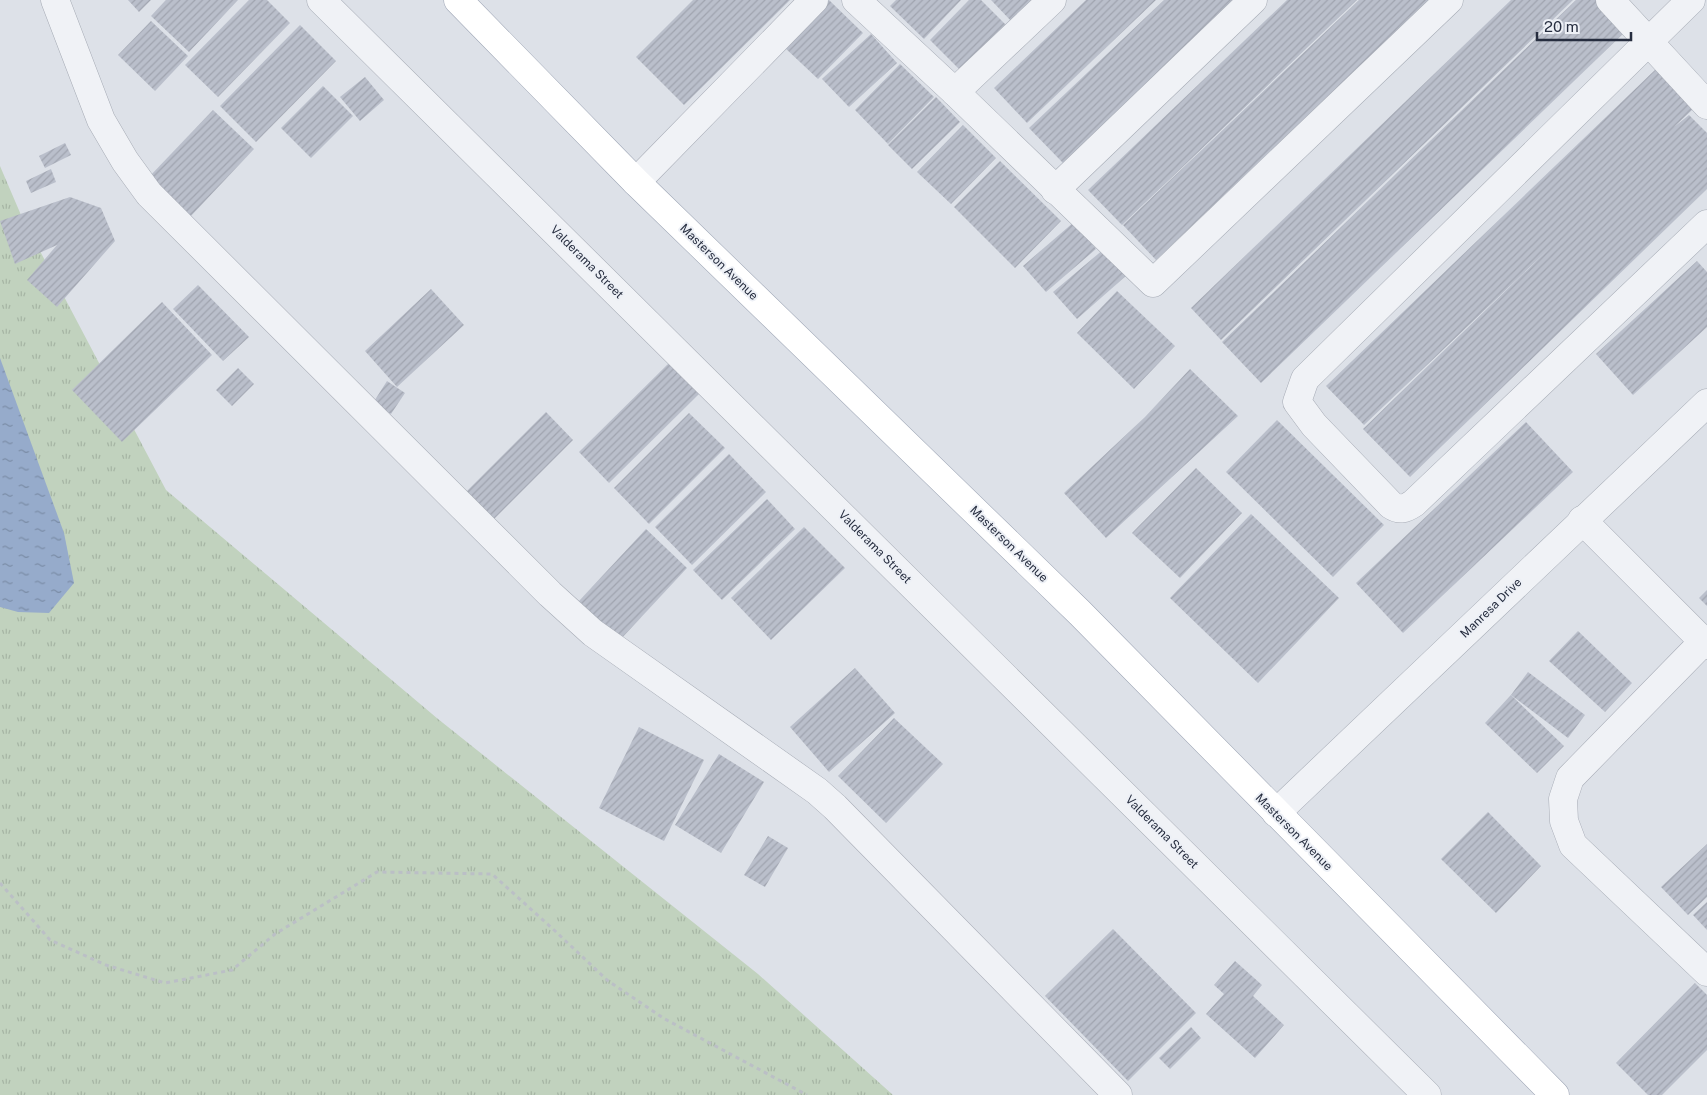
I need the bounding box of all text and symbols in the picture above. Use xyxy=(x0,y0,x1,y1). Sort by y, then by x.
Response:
scale bar xyxy=(1537,10,1631,42)
text: 20 m xyxy=(1544,18,1579,35)
street label: Masterson Avenue xyxy=(677,221,761,303)
street label: Valderama Street xyxy=(548,223,627,302)
street label: Masterson Avenue xyxy=(967,503,1051,585)
street label: Valderama Street xyxy=(836,508,915,587)
street label: Manresa Drive xyxy=(1457,575,1525,641)
street label: Masterson Avenue xyxy=(1253,791,1335,873)
street label: Valderama Street xyxy=(1123,793,1202,872)

